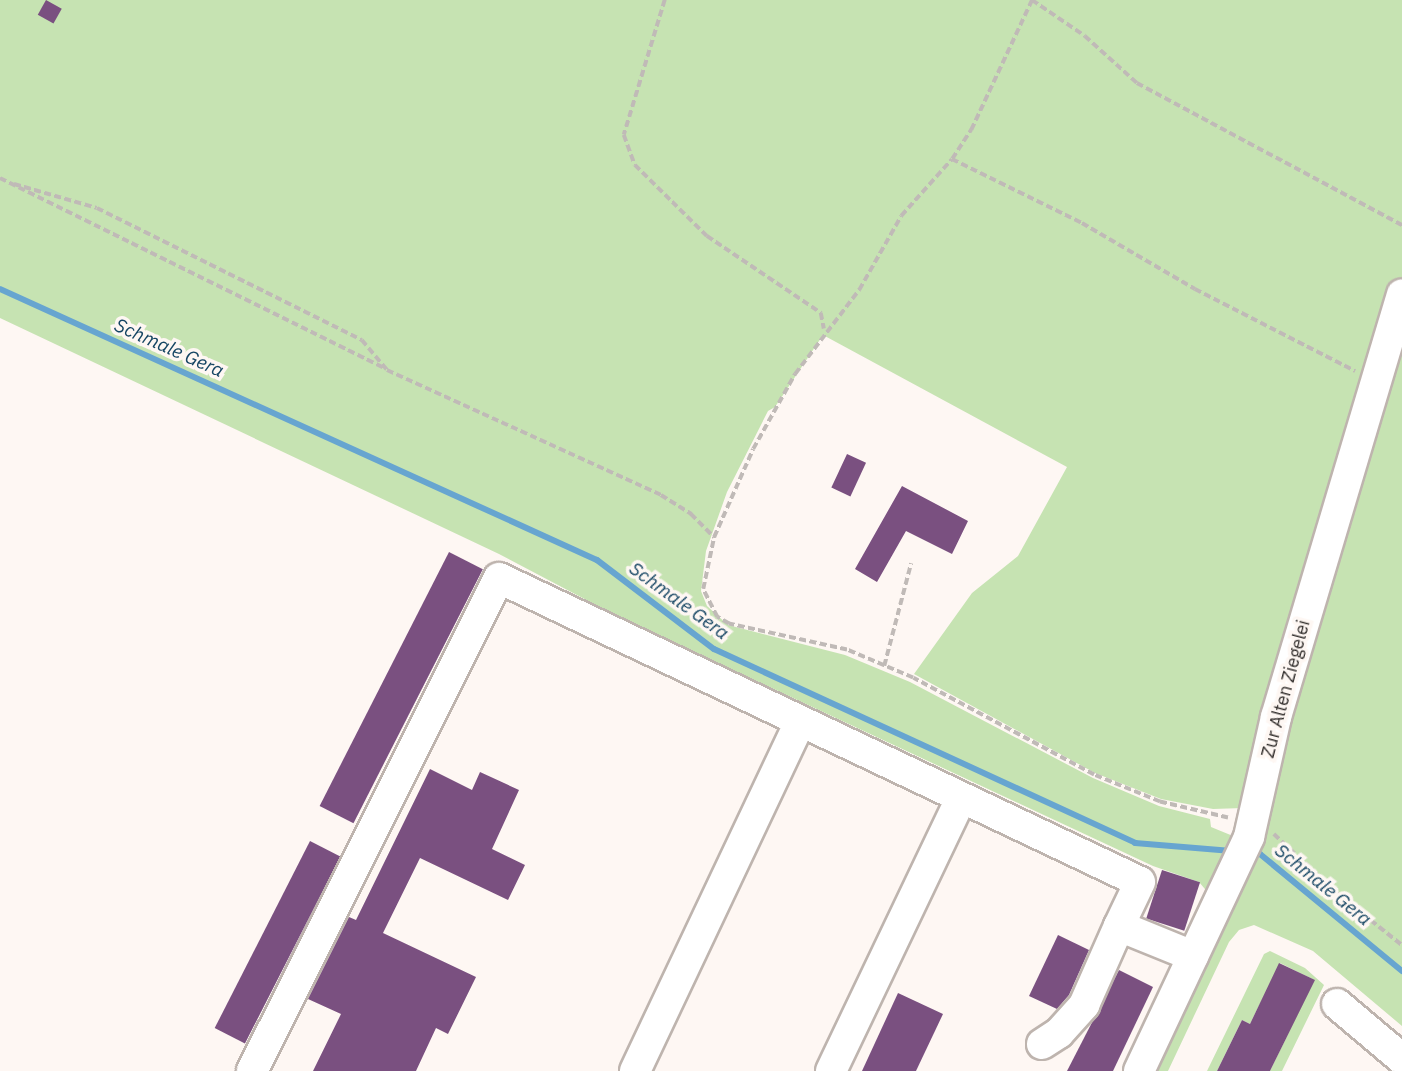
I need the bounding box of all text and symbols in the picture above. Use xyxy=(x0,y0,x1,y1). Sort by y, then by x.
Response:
water label: Schmale Gera xyxy=(111,314,227,382)
water label: Schmale Gera xyxy=(625,557,733,645)
street label: Zur Alten Ziegelei xyxy=(1257,618,1315,760)
water label: Schmale Gera xyxy=(1270,839,1376,931)

